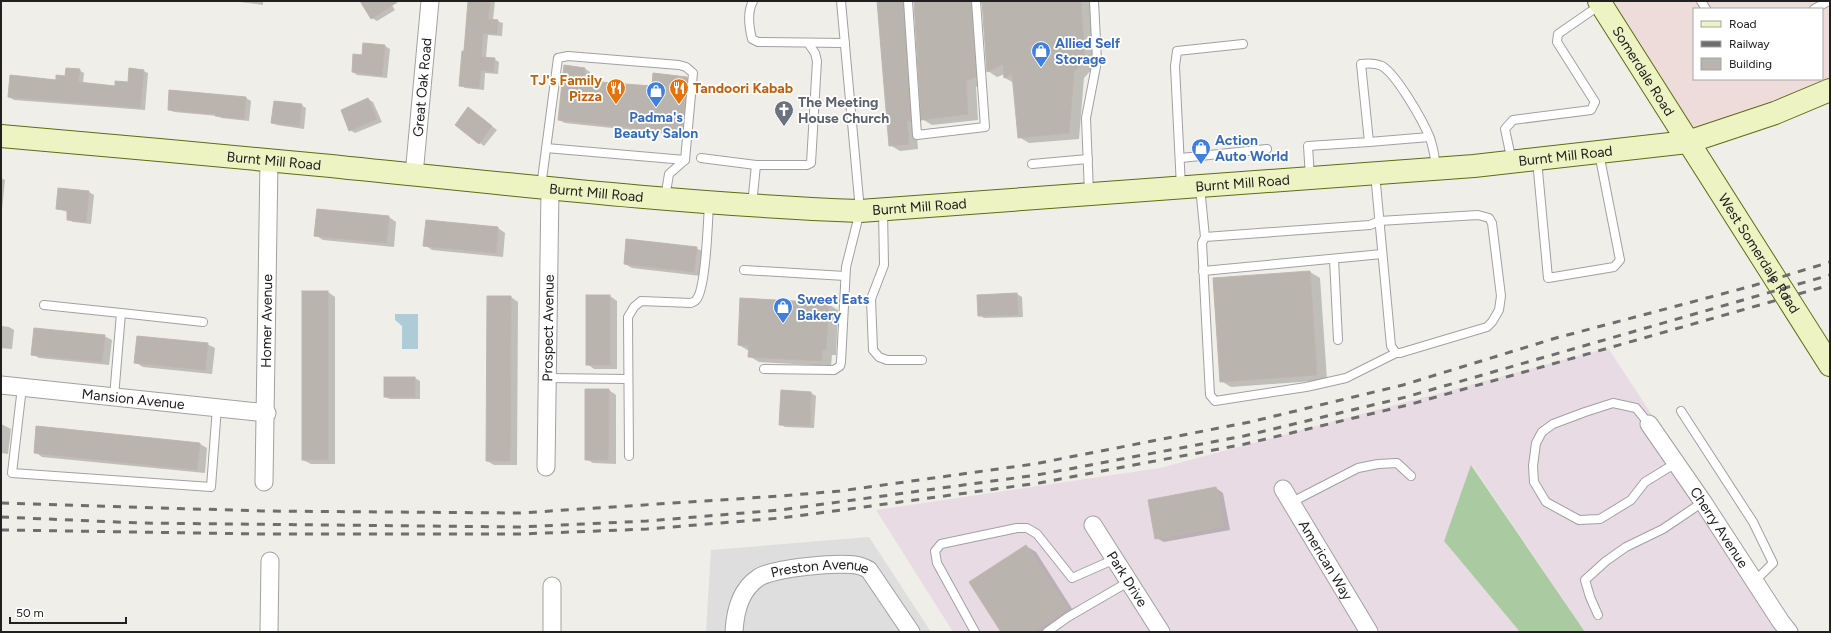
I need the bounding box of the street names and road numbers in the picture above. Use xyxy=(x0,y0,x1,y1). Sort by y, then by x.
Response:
street label: Somerdale Road xyxy=(1609,23,1678,119)
street label: Great Oak Road xyxy=(409,37,435,138)
street label: Burnt Mill Road xyxy=(1517,142,1613,169)
street label: Burnt Mill Road xyxy=(226,148,322,174)
street label: Burnt Mill Road xyxy=(1195,171,1290,195)
street label: Burnt Mill Road xyxy=(548,180,644,205)
street label: West Somerdale Road xyxy=(1715,190,1804,317)
street label: Burnt Mill Road xyxy=(872,195,967,219)
street label: Homer Avenue xyxy=(257,274,276,368)
street label: Prospect Avenue xyxy=(539,274,557,382)
street label: Mansion Avenue xyxy=(81,385,186,413)
street label: Cherry Avenue xyxy=(1687,484,1752,571)
street label: American Way xyxy=(1295,517,1357,604)
street label: Park Drive xyxy=(1103,548,1151,610)
street label: Preston Avenue xyxy=(769,556,872,581)

